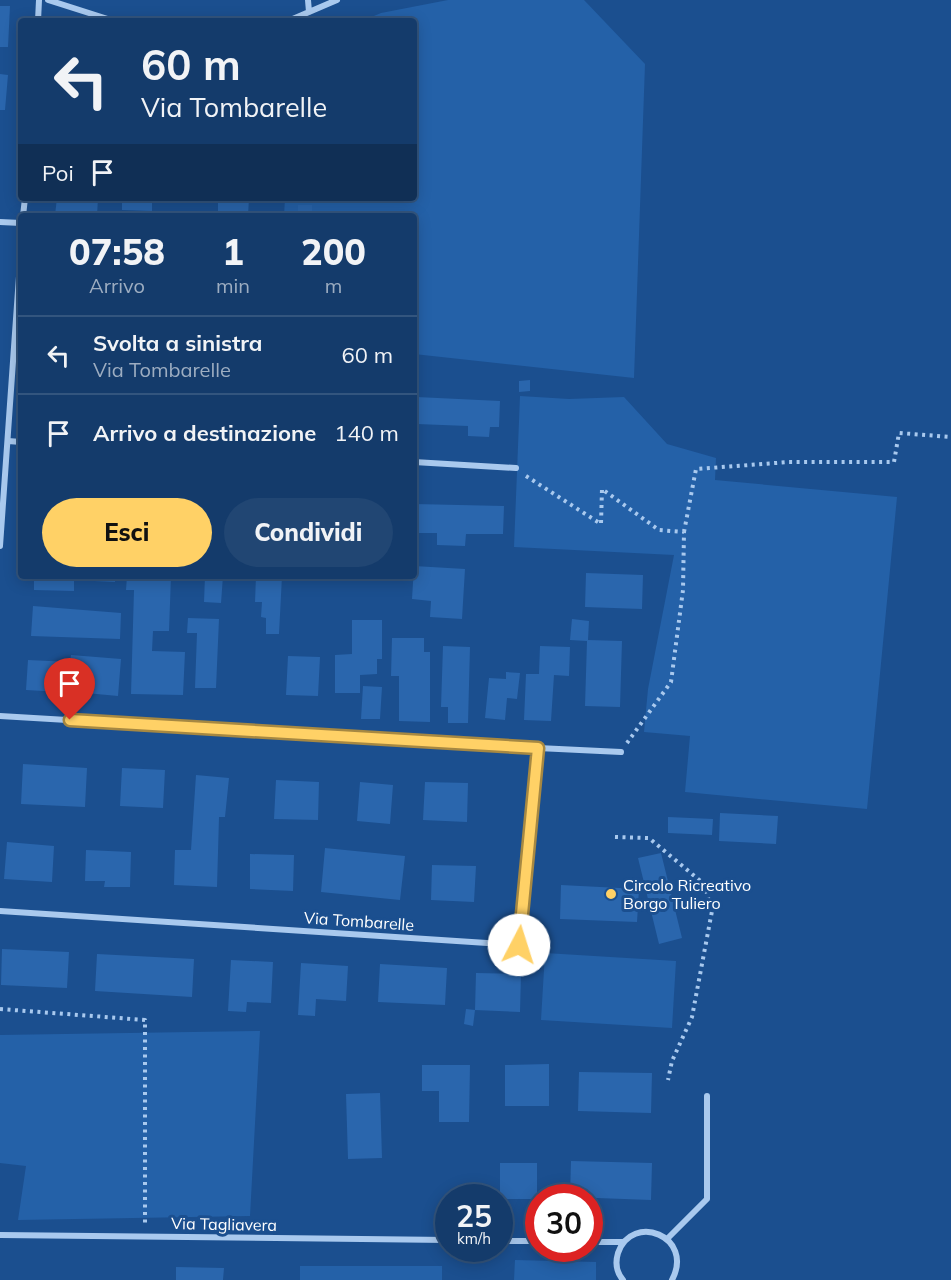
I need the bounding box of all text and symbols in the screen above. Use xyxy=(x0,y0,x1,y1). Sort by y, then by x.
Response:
text: 60 m xyxy=(141,38,241,91)
icon: left xyxy=(42,42,120,120)
text: Via Tombarelle xyxy=(141,90,327,124)
icon: arrive xyxy=(86,156,119,189)
text: Poi xyxy=(42,159,74,187)
text: 07:58 xyxy=(69,229,165,274)
text: 1 xyxy=(222,229,244,274)
text: 200 xyxy=(301,229,366,274)
text: Arrivo xyxy=(89,273,145,298)
text: min xyxy=(216,273,250,298)
text: m xyxy=(325,273,342,298)
text: Svolta a sinistra xyxy=(93,329,262,357)
icon: left xyxy=(42,339,75,372)
text: 60 m xyxy=(342,341,393,369)
text: Via Tombarelle xyxy=(93,357,231,382)
icon: arrive xyxy=(42,417,75,450)
text: Arrivo a destinazione xyxy=(93,419,316,447)
text: 140 m xyxy=(334,419,399,447)
button: Esci xyxy=(42,498,212,567)
button: Condividi xyxy=(224,498,393,567)
pin xyxy=(44,658,95,720)
icon: arrive xyxy=(53,667,86,700)
place label: Circolo Ricreativo Borgo Tuliero xyxy=(623,875,751,913)
marker: Circolo Ricreativo Borgo Tuliero xyxy=(604,887,618,901)
street label: Via Tombarelle xyxy=(303,907,415,935)
position arrow xyxy=(487,913,551,977)
speed limit sign: 30 xyxy=(525,1184,603,1262)
text: 25 xyxy=(456,1197,492,1235)
street label: Via Tagliavera xyxy=(171,1213,277,1235)
text: km/h xyxy=(457,1229,491,1248)

